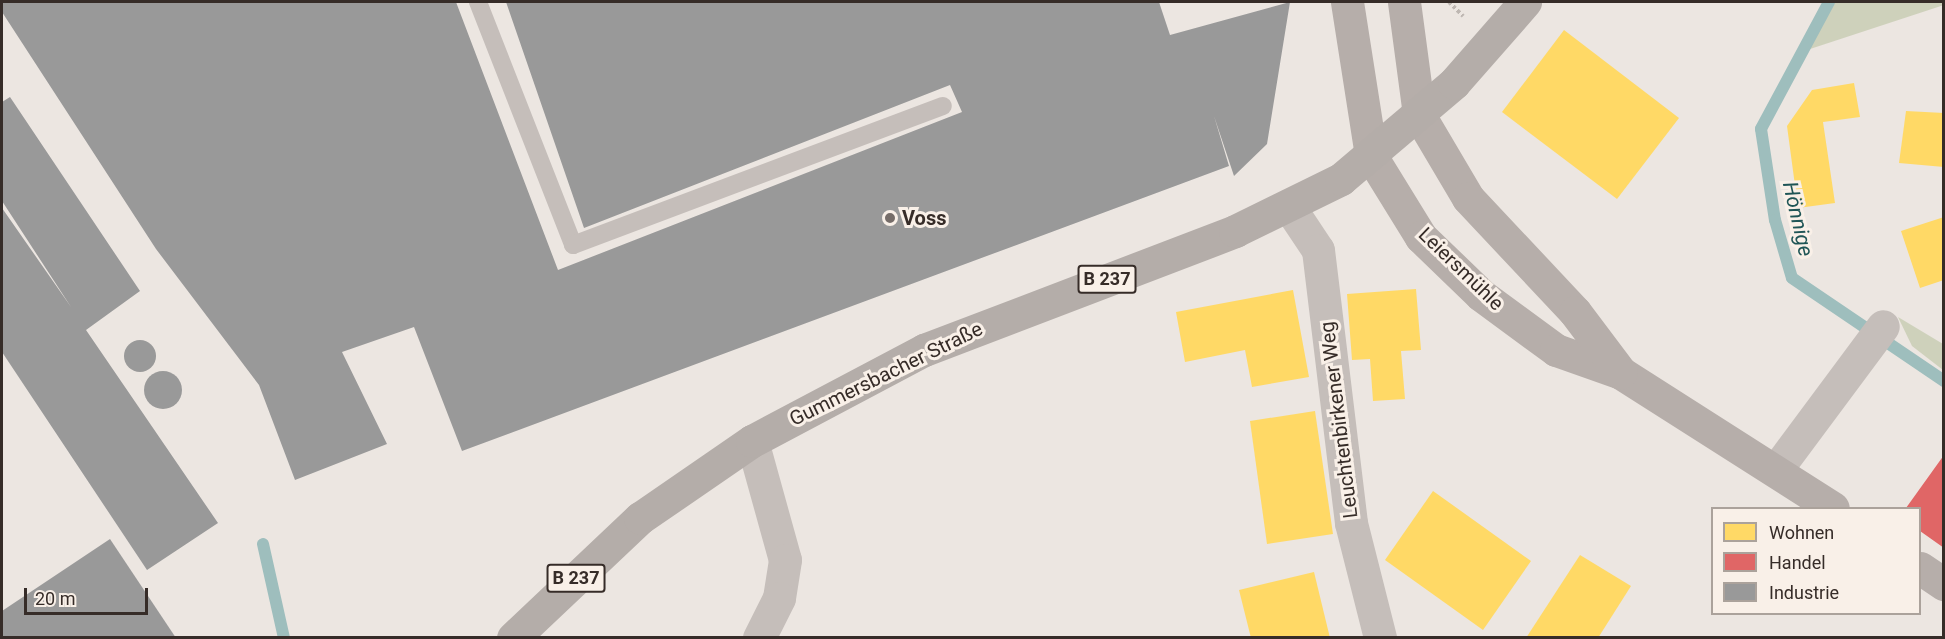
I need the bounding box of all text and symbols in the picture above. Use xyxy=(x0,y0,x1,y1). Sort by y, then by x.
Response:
water label: Hönnige xyxy=(1777,179,1819,259)
place label: Voss xyxy=(902,206,946,230)
marker: Voss xyxy=(883,211,897,225)
street label: Leiersmühle xyxy=(1413,223,1509,315)
road number: B 237 xyxy=(1077,264,1137,294)
street label: Gummersbacher Straße xyxy=(786,317,986,431)
street label: Leuchtenbirkener Weg xyxy=(1315,320,1363,520)
legend xyxy=(1711,507,1921,615)
text: Wohnen xyxy=(1769,522,1834,543)
text: Handel xyxy=(1769,552,1826,573)
road number: B 237 xyxy=(546,563,606,593)
scale bar xyxy=(27,576,152,614)
text: Industrie xyxy=(1769,582,1839,603)
text: 20 m xyxy=(35,588,75,609)

